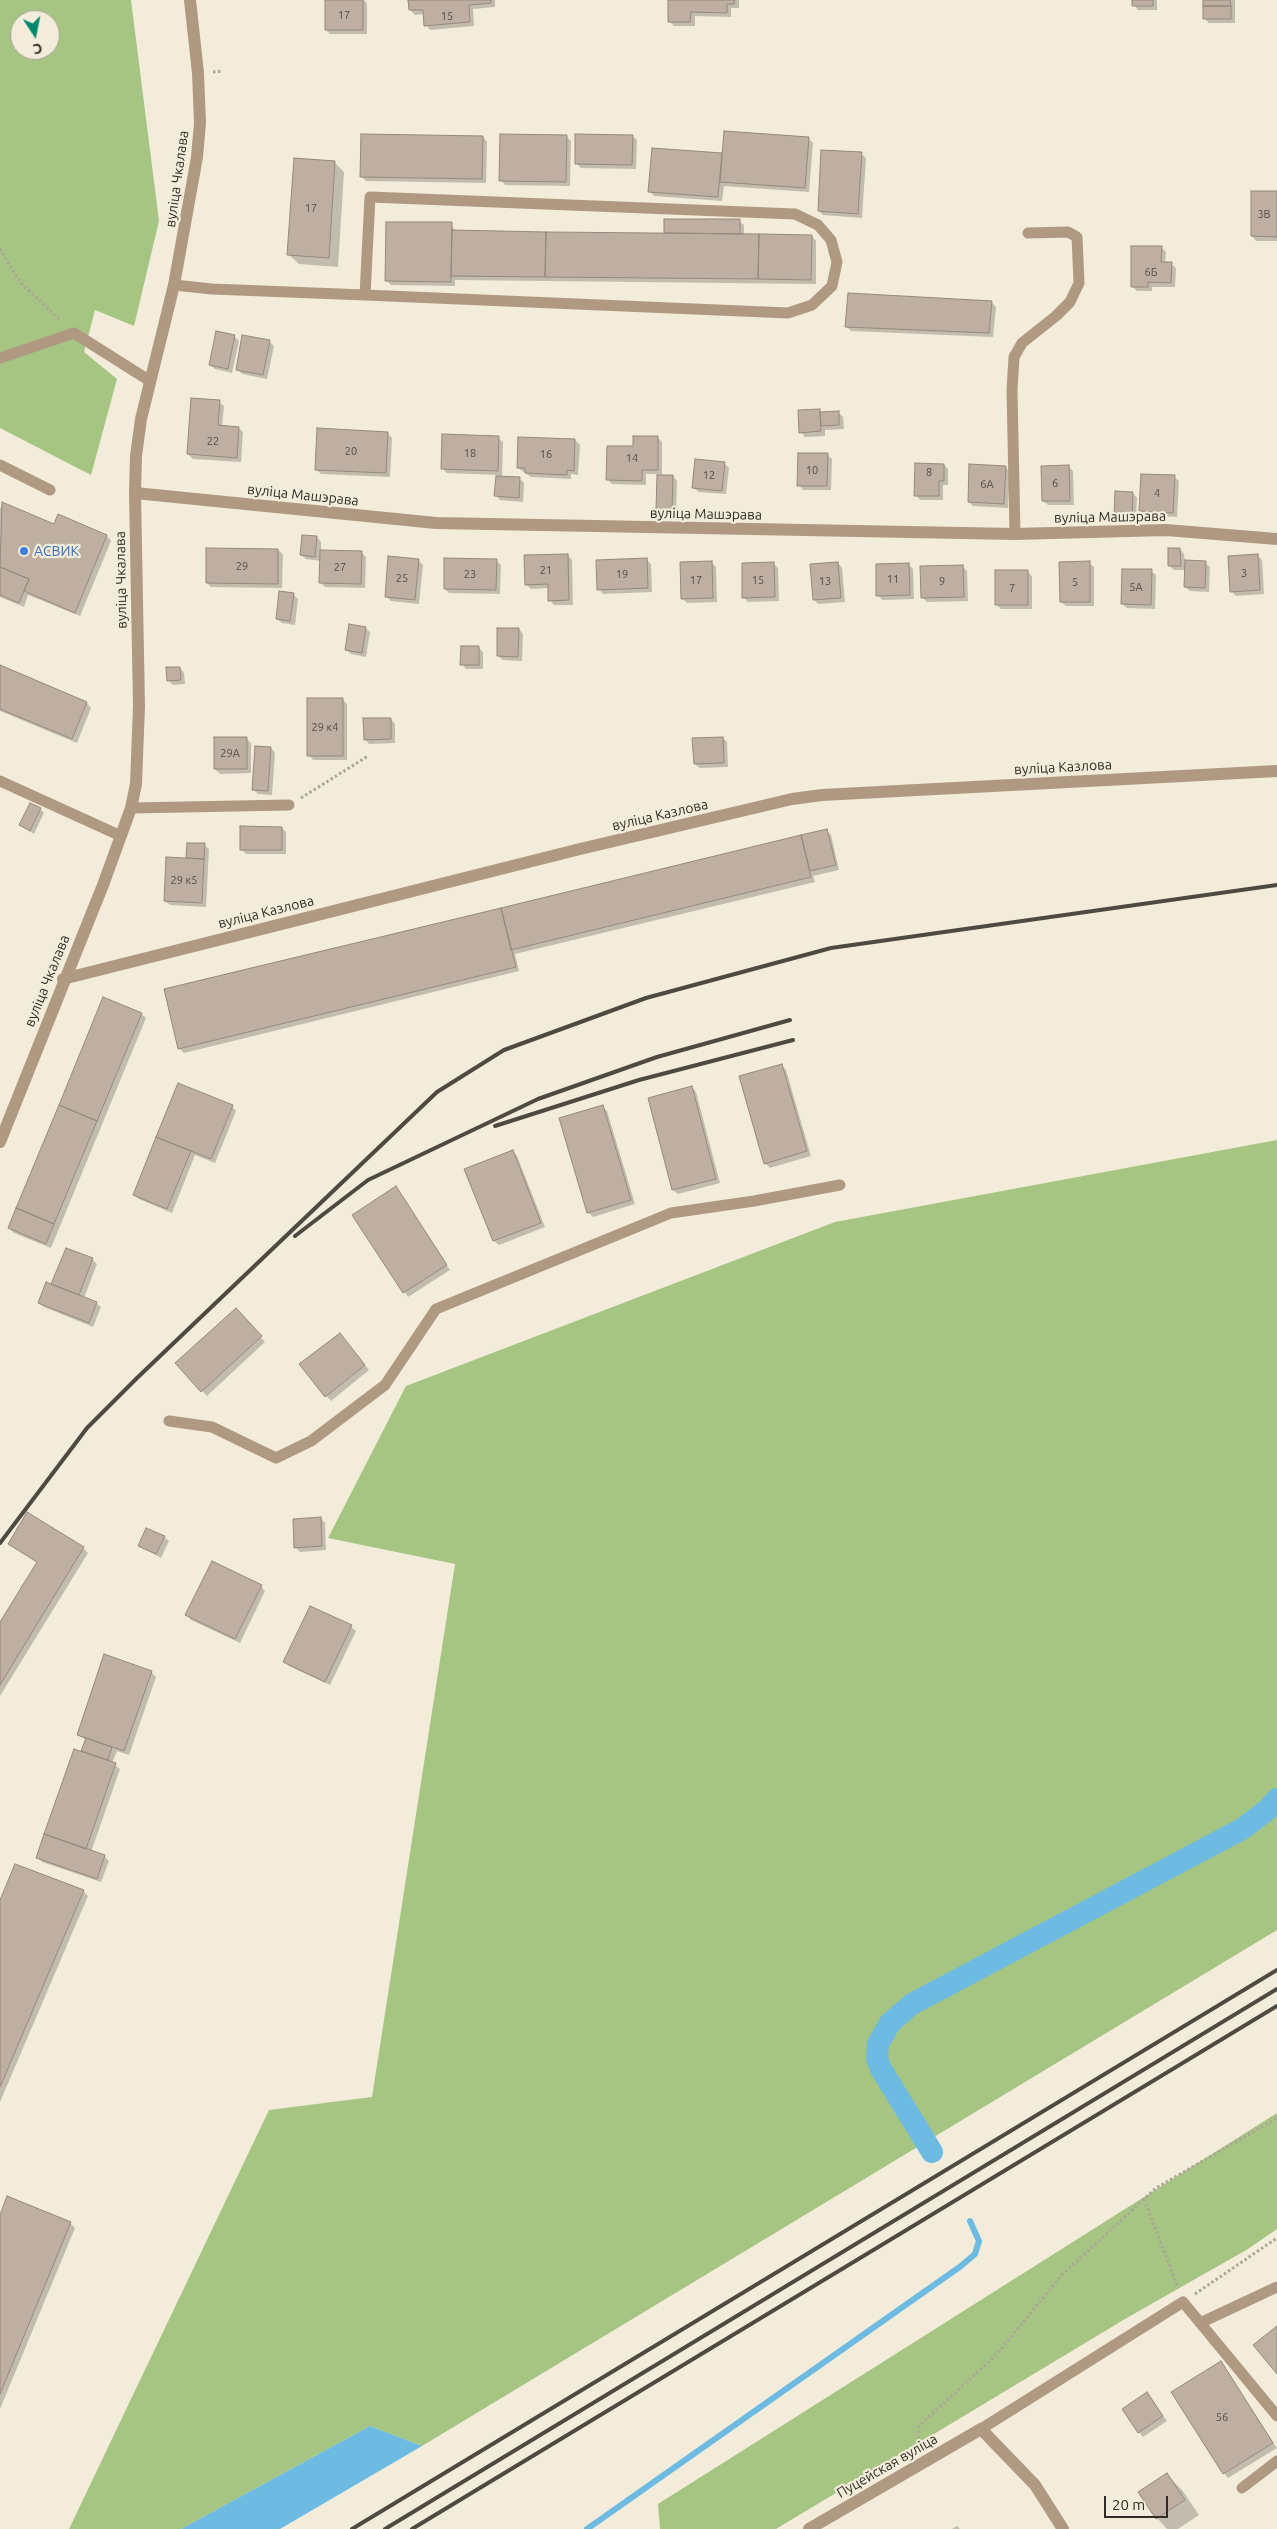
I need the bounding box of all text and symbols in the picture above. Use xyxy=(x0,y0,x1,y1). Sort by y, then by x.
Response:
house number: 17 xyxy=(338,8,350,22)
house number: 15 xyxy=(441,9,453,23)
north arrow xyxy=(10,10,60,60)
text: С xyxy=(32,40,44,57)
street label: вуліца Чкалава xyxy=(162,129,192,229)
house number: 17 xyxy=(305,201,317,215)
house number: 3В xyxy=(1257,207,1271,221)
house number: 6Б xyxy=(1145,265,1157,279)
house number: 22 xyxy=(207,434,219,448)
house number: 20 xyxy=(345,444,357,458)
house number: 18 xyxy=(464,446,476,460)
house number: 16 xyxy=(540,447,552,461)
house number: 14 xyxy=(626,451,638,465)
house number: 10 xyxy=(806,463,818,477)
house number: 8 xyxy=(926,465,932,479)
house number: 12 xyxy=(703,468,715,482)
house number: 6 xyxy=(1052,476,1058,490)
house number: 6А xyxy=(980,477,994,491)
street label: вуліца Машэрава xyxy=(246,481,360,509)
house number: 4 xyxy=(1154,486,1160,500)
street label: вуліца Машэрава xyxy=(650,505,762,523)
street label: вуліца Машэрава xyxy=(1054,508,1166,526)
street label: вуліца Чкалава xyxy=(112,531,130,629)
place label: АСВИК xyxy=(34,543,79,559)
marker: АСВИК xyxy=(18,545,30,557)
house number: 29 xyxy=(236,559,248,573)
house number: 27 xyxy=(334,560,346,574)
house number: 21 xyxy=(540,563,552,577)
house number: 3 xyxy=(1241,566,1247,580)
house number: 23 xyxy=(464,567,476,581)
house number: 19 xyxy=(616,567,628,581)
house number: 25 xyxy=(396,571,408,585)
house number: 11 xyxy=(887,572,899,586)
house number: 17 xyxy=(690,573,702,587)
house number: 15 xyxy=(752,573,764,587)
house number: 13 xyxy=(819,574,831,588)
house number: 9 xyxy=(939,574,945,588)
house number: 5 xyxy=(1072,575,1078,589)
house number: 5А xyxy=(1129,580,1143,594)
house number: 7 xyxy=(1009,581,1015,595)
house number: 29 к4 xyxy=(312,720,338,734)
house number: 29А xyxy=(220,746,240,760)
street label: вуліца Казлова xyxy=(1014,756,1112,778)
street label: вуліца Казлова xyxy=(610,796,710,834)
house number: 29 к5 xyxy=(171,873,197,887)
street label: вуліца Казлова xyxy=(216,892,316,932)
street label: вуліца Чкалава xyxy=(21,933,73,1029)
house number: 56 xyxy=(1216,2410,1228,2424)
street label: Пуцейская вуліца xyxy=(834,2430,940,2502)
scale bar xyxy=(1107,2486,1171,2518)
text: 20 m xyxy=(1112,2496,1145,2513)

